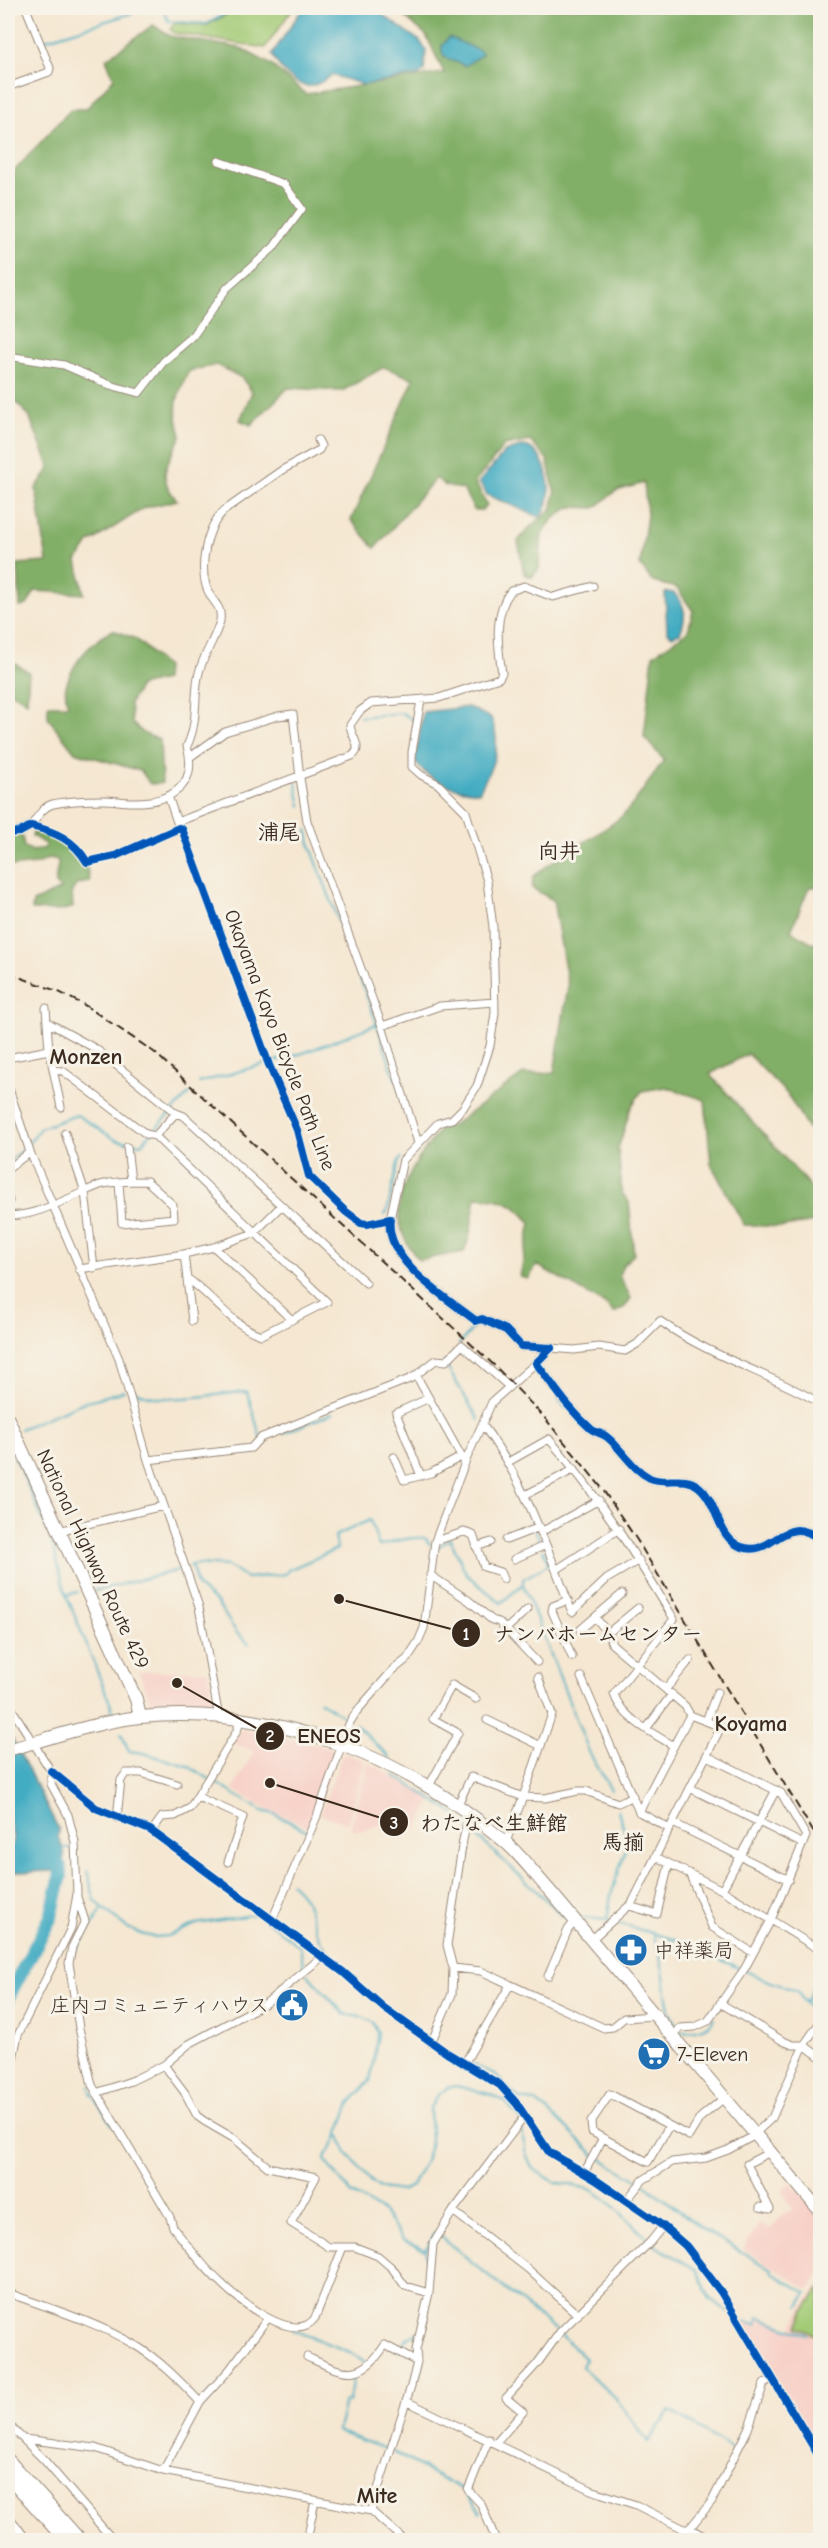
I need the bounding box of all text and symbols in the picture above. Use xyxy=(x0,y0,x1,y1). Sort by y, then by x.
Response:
district label: 浦尾 xyxy=(258,820,300,844)
district label: 向井 xyxy=(538,839,580,863)
street label: Okayama Kayo Bicycle Path Line xyxy=(219,906,341,1174)
district label: Monzen xyxy=(50,1044,122,1070)
street label: National Highway Route 429 xyxy=(32,1446,154,1672)
callout: ナンバホームセンター xyxy=(451,1614,715,1653)
text: ナンバホームセンター xyxy=(494,1622,702,1646)
text: 1 xyxy=(462,1624,470,1645)
district label: Koyama xyxy=(714,1711,788,1737)
callout: ENEOS xyxy=(255,1716,373,1755)
text: ENEOS xyxy=(297,1724,361,1748)
text: 2 xyxy=(266,1726,275,1747)
callout: わたなべ生鮮館 xyxy=(379,1803,580,1842)
text: わたなべ生鮮館 xyxy=(421,1811,568,1835)
text: 3 xyxy=(390,1813,398,1834)
district label: 馬揃 xyxy=(602,1830,644,1854)
pharmacy icon: 中祥薬局 xyxy=(613,1932,649,1968)
place label: 中祥薬局 xyxy=(654,1939,734,1962)
public building icon: 庄内コミュニティハウス xyxy=(274,1987,310,2023)
place label: 庄内コミュニティハウス xyxy=(50,1994,269,2017)
supermarket icon: 7-Eleven xyxy=(636,2036,672,2072)
place label: 7-Eleven xyxy=(677,2043,748,2066)
district label: Mite xyxy=(357,2483,397,2509)

